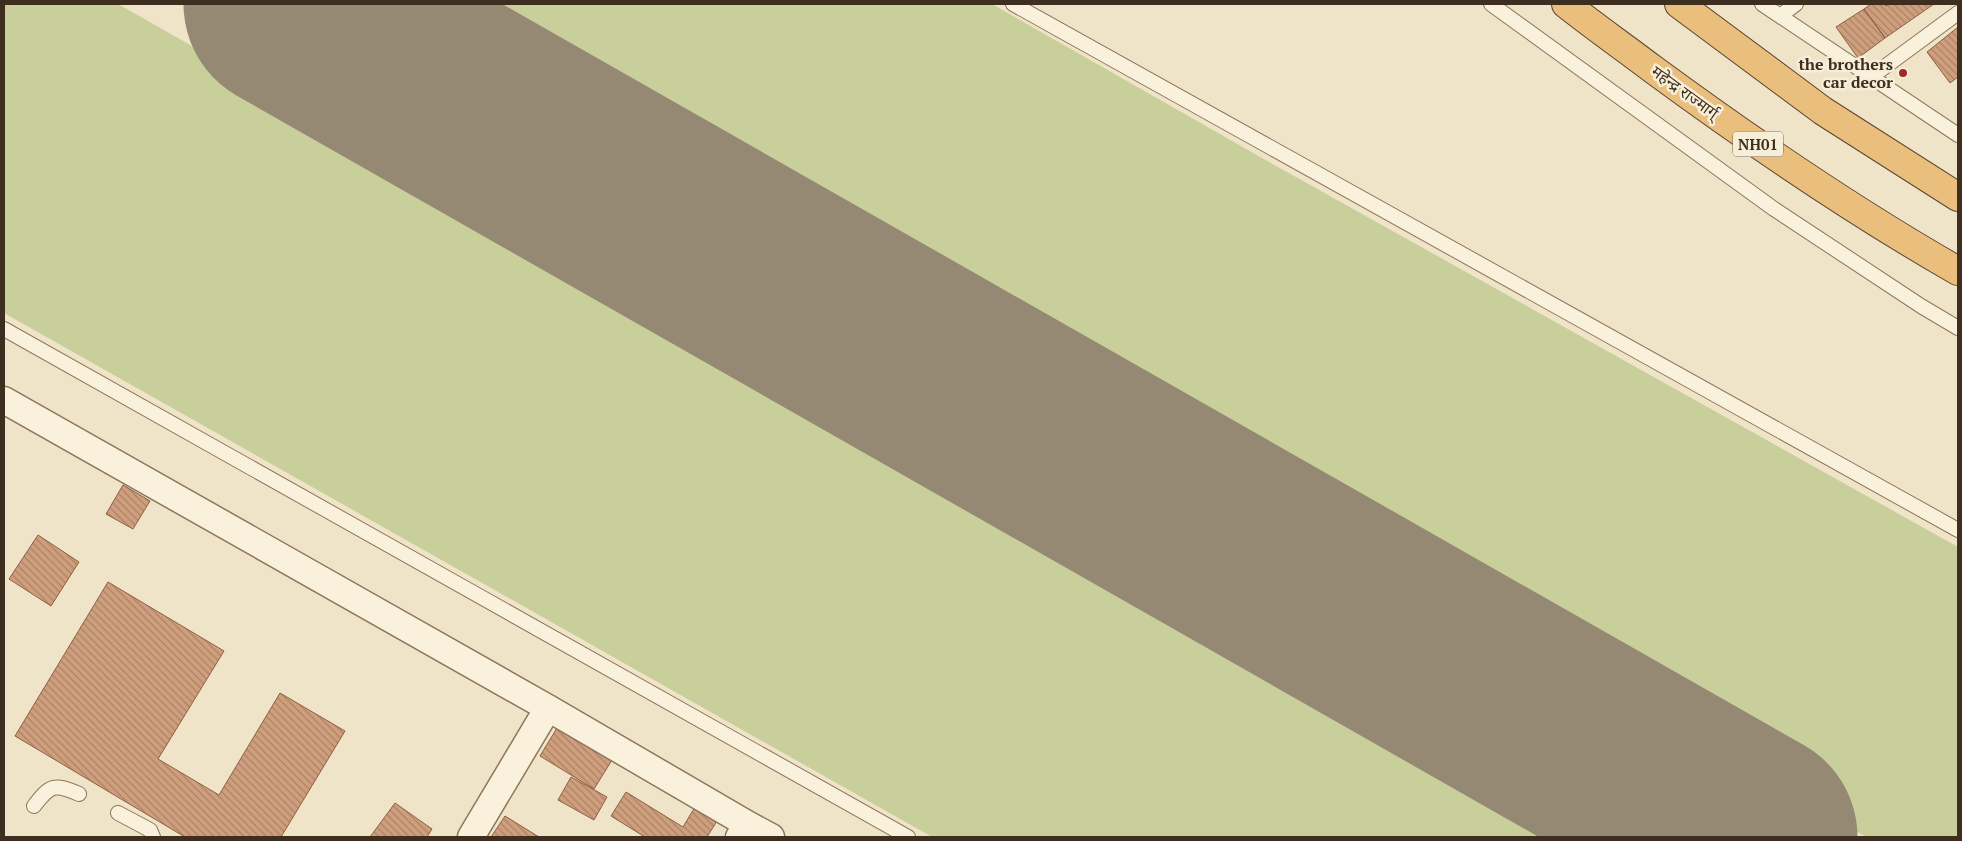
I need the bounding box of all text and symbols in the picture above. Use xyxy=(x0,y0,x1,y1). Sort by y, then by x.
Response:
place label: the brothers car decor xyxy=(1798,53,1893,93)
street label: महेन्द्र राज्मार्ग् xyxy=(1647,60,1725,126)
marker: the brothers car decor xyxy=(1897,67,1909,79)
road number: NH01 xyxy=(1733,132,1783,156)

